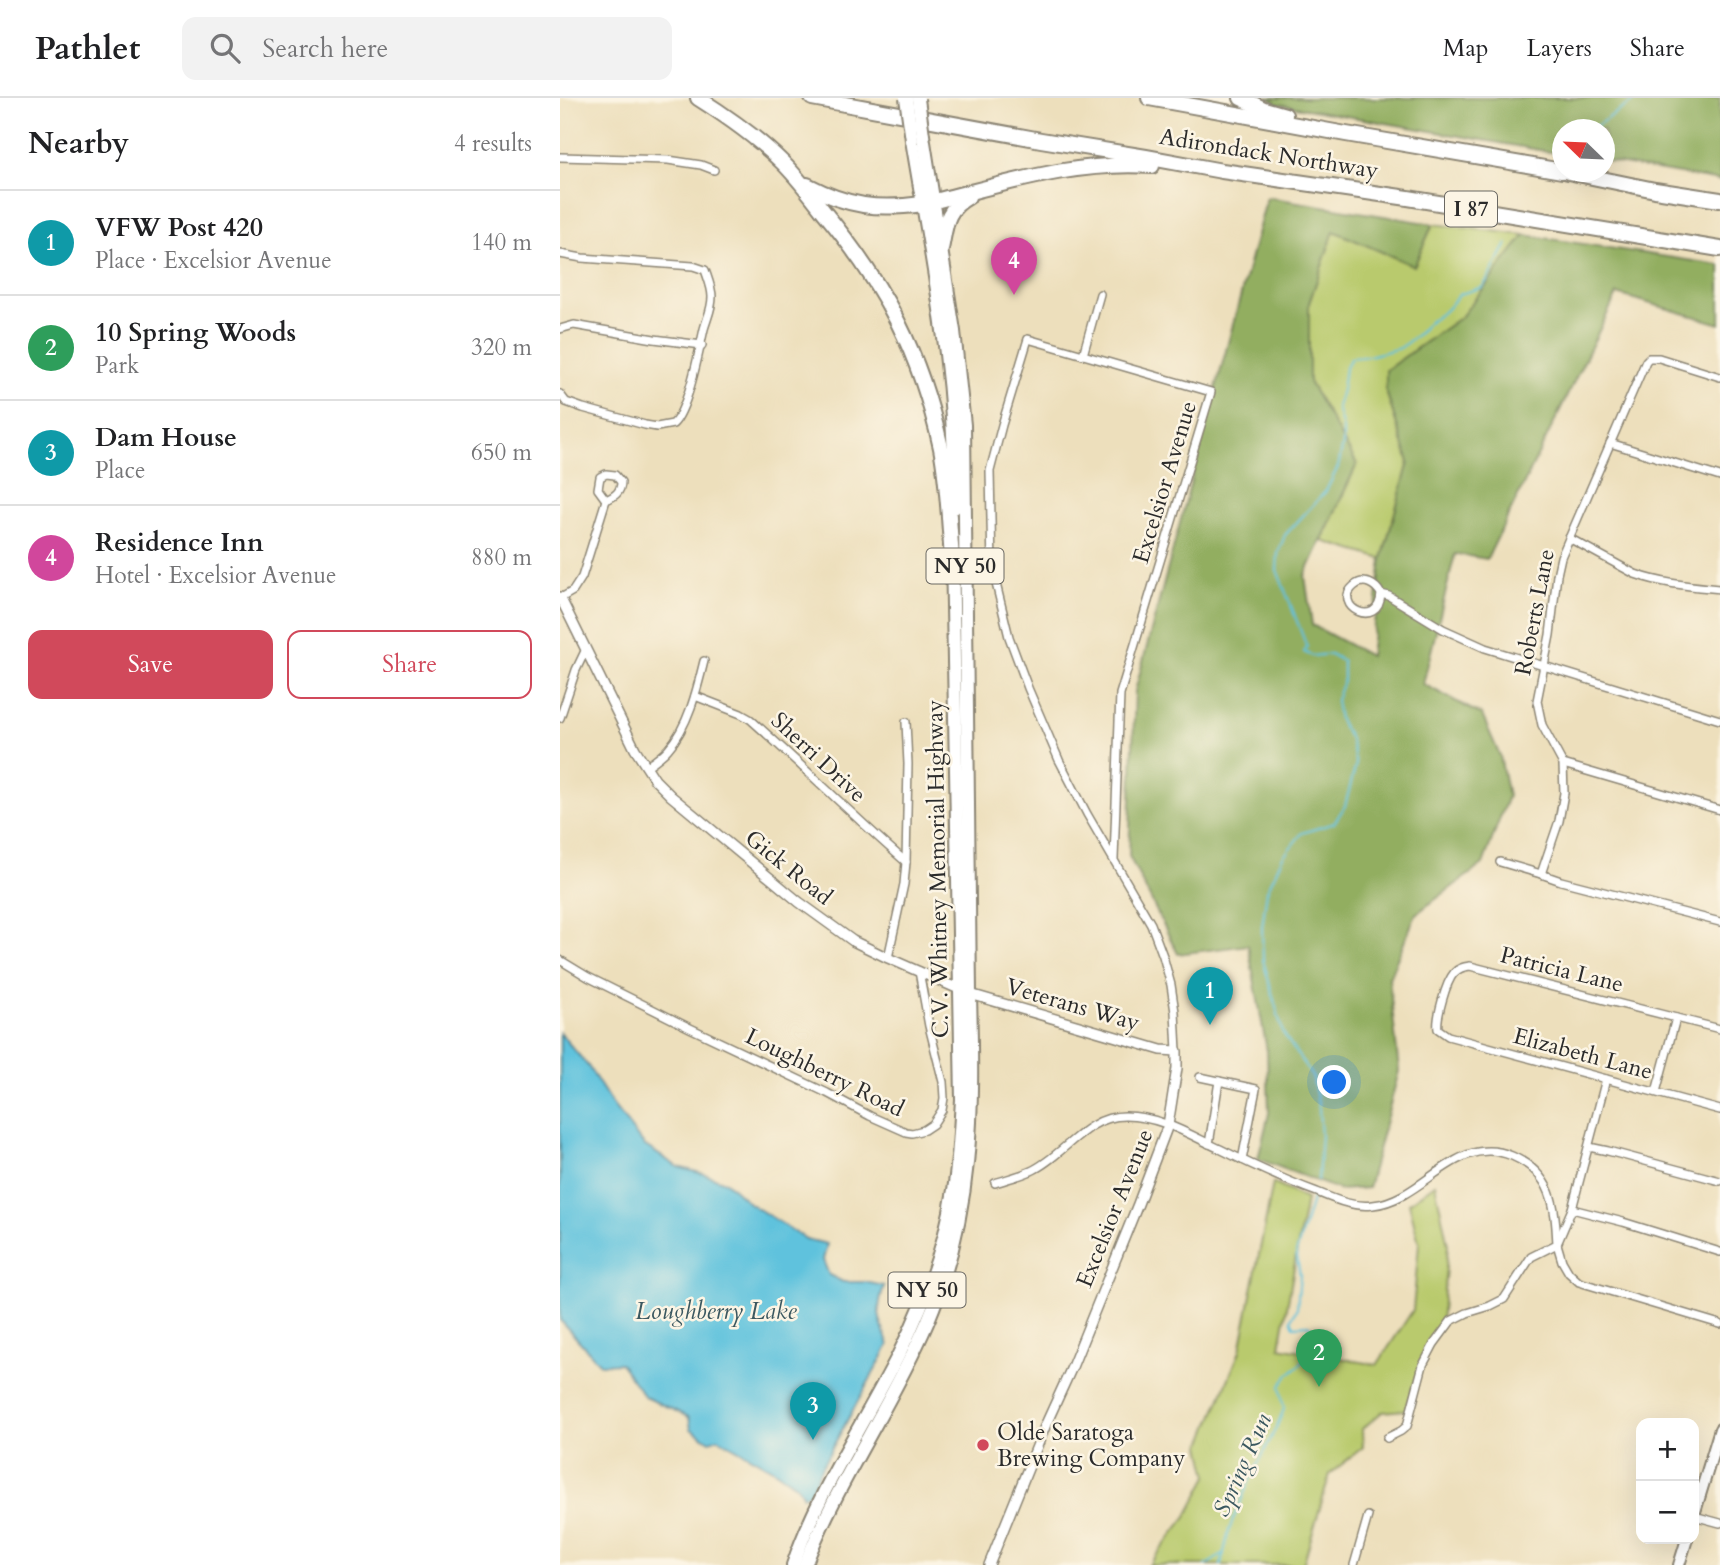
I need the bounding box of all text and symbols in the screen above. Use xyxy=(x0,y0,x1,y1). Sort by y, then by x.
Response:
search box xyxy=(182,17,672,80)
text: Pathlet xyxy=(35,26,140,71)
icon: search xyxy=(206,29,244,67)
text: Search here xyxy=(262,31,388,66)
text: Map xyxy=(1443,32,1489,65)
text: Layers xyxy=(1527,32,1592,65)
text: Share xyxy=(1630,32,1685,65)
north arrow xyxy=(1552,119,1615,182)
street label: Adirondack Northway xyxy=(1157,121,1380,186)
text: Nearby xyxy=(28,123,129,164)
text: 4 results xyxy=(454,128,532,159)
road number: I 87 xyxy=(1445,192,1497,226)
text: VFW Post 420 xyxy=(95,210,263,245)
text: 1 xyxy=(45,227,57,258)
text: 140 m xyxy=(471,227,532,258)
pin: 4 xyxy=(991,237,1037,295)
text: Place · Excelsior Avenue xyxy=(95,245,332,276)
text: 10 Spring Woods xyxy=(95,315,296,350)
text: 2 xyxy=(45,332,57,363)
text: 320 m xyxy=(471,332,532,363)
text: Park xyxy=(95,350,139,381)
street label: Excelsior Avenue xyxy=(1125,397,1204,567)
text: Dam House xyxy=(95,420,237,455)
text: 3 xyxy=(45,437,57,468)
text: 650 m xyxy=(471,437,532,468)
text: Place xyxy=(95,455,145,486)
text: Residence Inn xyxy=(95,525,264,560)
text: 4 xyxy=(45,542,57,573)
text: 880 m xyxy=(471,542,532,573)
street label: Roberts Lane xyxy=(1507,546,1562,678)
road number: NY 50 xyxy=(926,548,1004,584)
text: Hotel · Excelsior Avenue xyxy=(95,560,337,591)
button: Save xyxy=(28,630,273,699)
button: Share xyxy=(287,630,532,699)
street label: C.V. Whitney Memorial Highway xyxy=(919,699,956,1038)
street label: Sherri Drive xyxy=(764,705,873,809)
street label: Gick Road xyxy=(738,823,840,913)
street label: Patricia Lane xyxy=(1497,939,1627,1000)
pin: 1 xyxy=(1187,967,1233,1025)
street label: Veterans Way xyxy=(1002,971,1143,1038)
street label: Elizabeth Lane xyxy=(1510,1020,1656,1087)
street label: Loughberry Road xyxy=(740,1021,910,1125)
your location xyxy=(1317,1065,1351,1099)
street label: Excelsior Avenue xyxy=(1069,1124,1160,1292)
road number: NY 50 xyxy=(888,1272,966,1308)
water label: Loughberry Lake xyxy=(635,1295,798,1328)
pin: 2 xyxy=(1296,1329,1342,1387)
pin: 3 xyxy=(790,1382,836,1440)
water label: Spring Run xyxy=(1205,1408,1280,1522)
place label: Olde Saratoga Brewing Company xyxy=(997,1417,1185,1474)
map controls xyxy=(1636,1418,1699,1544)
button: + xyxy=(1636,1418,1699,1481)
marker: Olde Saratoga Brewing Company xyxy=(975,1437,991,1453)
button: − xyxy=(1636,1481,1699,1544)

